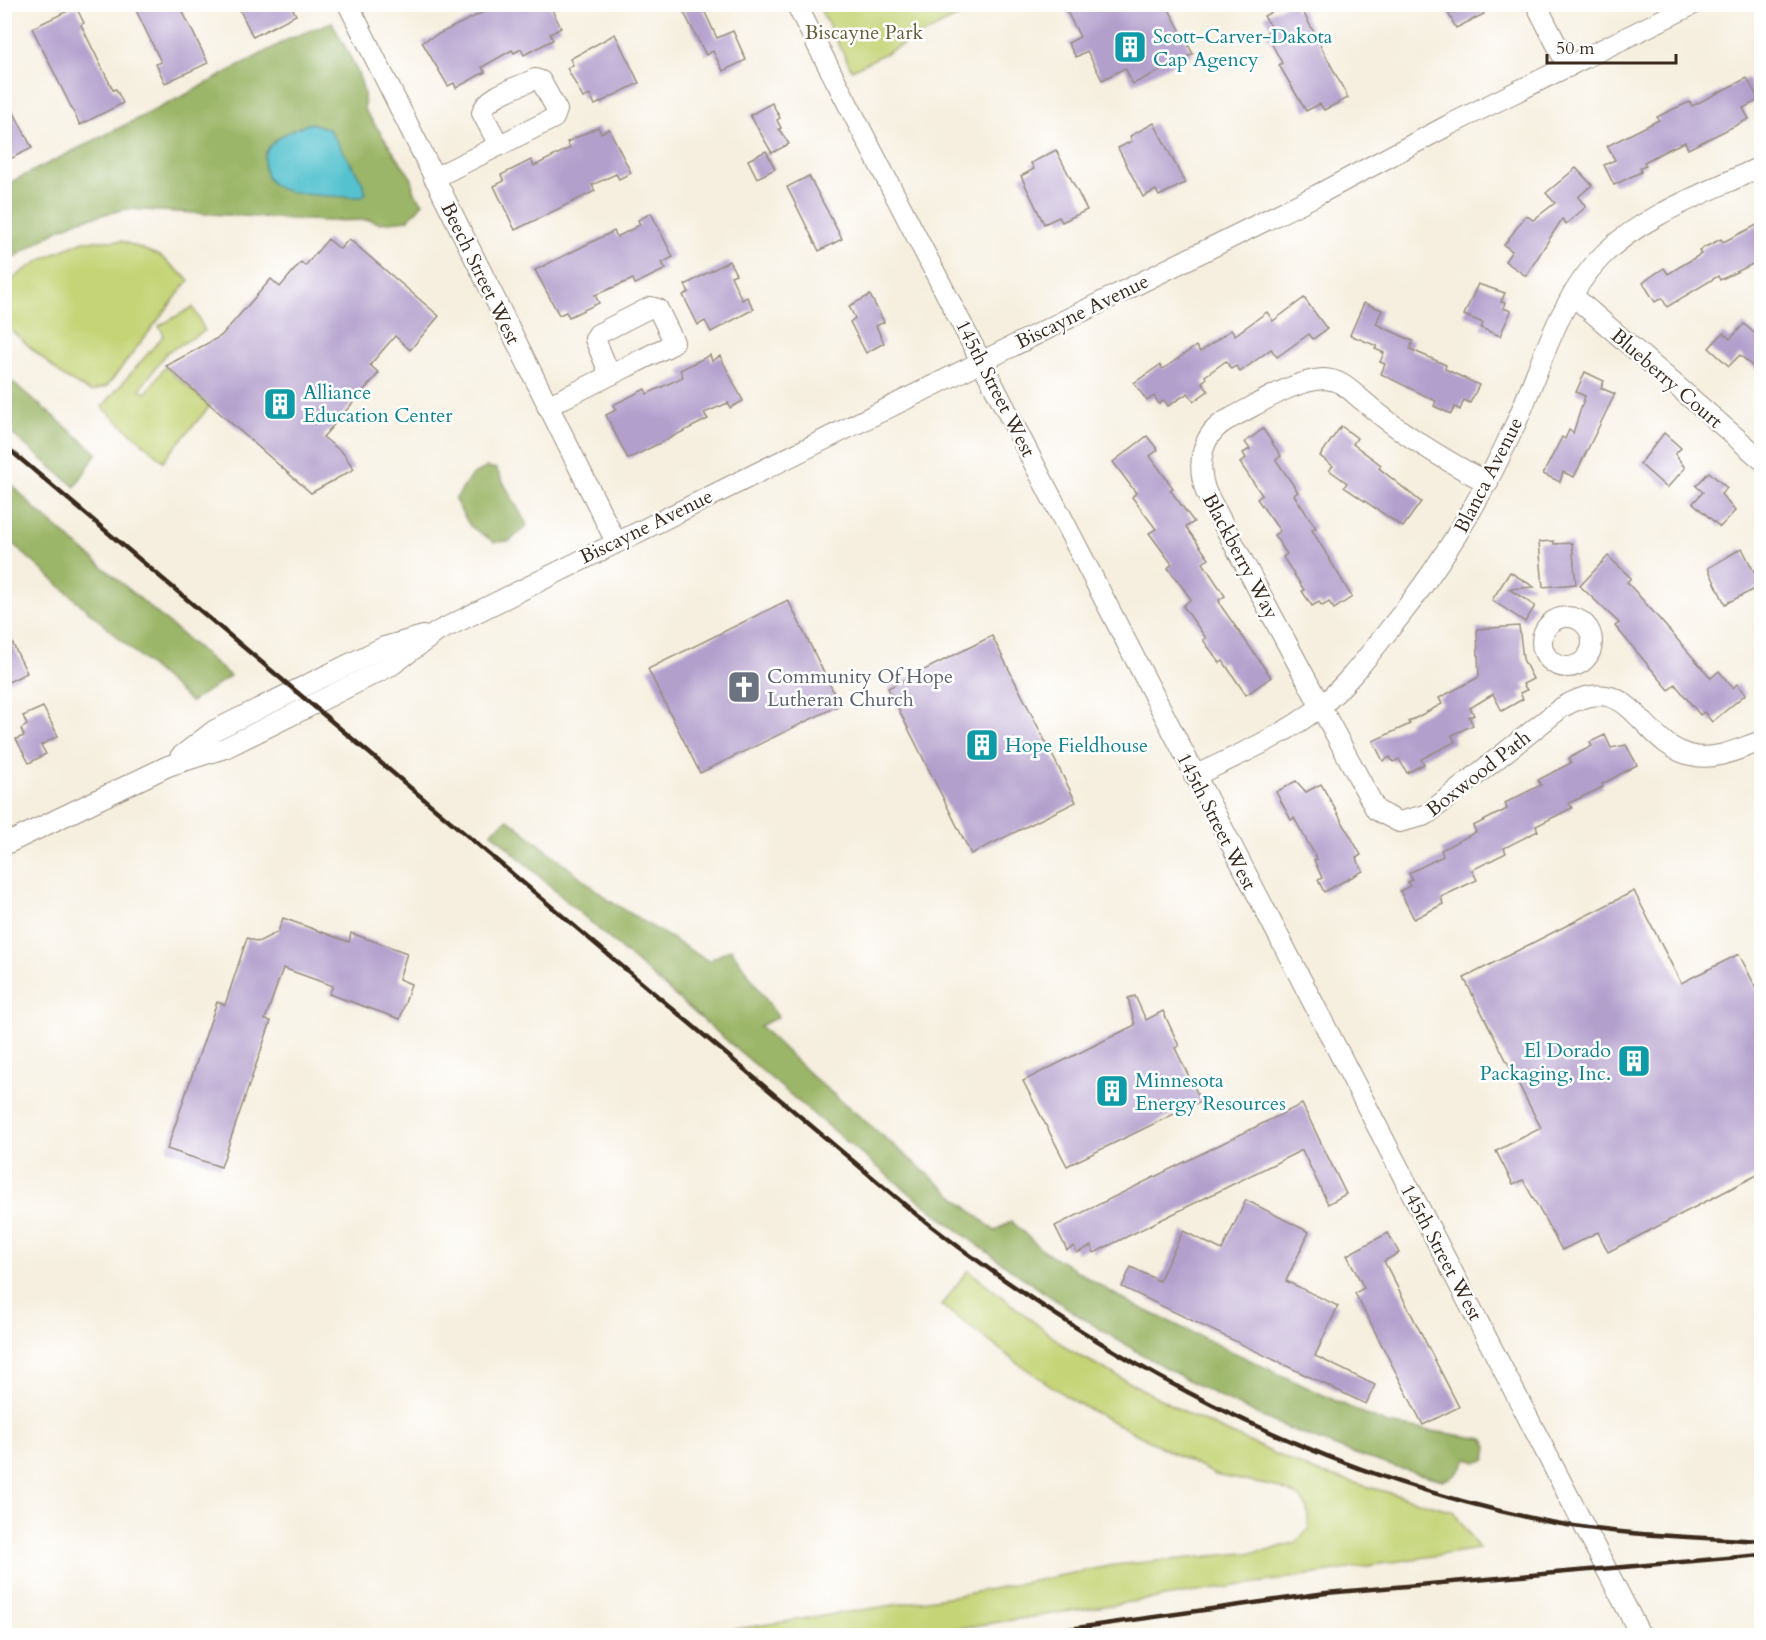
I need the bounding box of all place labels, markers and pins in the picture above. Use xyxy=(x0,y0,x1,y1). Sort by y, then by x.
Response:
place label: Scott-Carver-Dakota Cap Agency xyxy=(1153,23,1333,73)
building icon: Scott-Carver-Dakota Cap Agency xyxy=(1112,29,1148,65)
place label: Alliance Education Center xyxy=(303,379,453,429)
building icon: Alliance Education Center xyxy=(262,386,298,422)
place label: Community Of Hope Lutheran Church xyxy=(767,663,953,713)
church icon: Community Of Hope Lutheran Church xyxy=(726,669,762,705)
building icon: Hope Fieldhouse xyxy=(964,727,1000,763)
place label: Hope Fieldhouse xyxy=(1005,732,1148,759)
place label: El Dorado Packaging, Inc. xyxy=(1480,1037,1611,1087)
building icon: El Dorado Packaging, Inc. xyxy=(1616,1043,1652,1079)
place label: Minnesota Energy Resources xyxy=(1135,1067,1286,1117)
building icon: Minnesota Energy Resources xyxy=(1094,1073,1130,1109)

